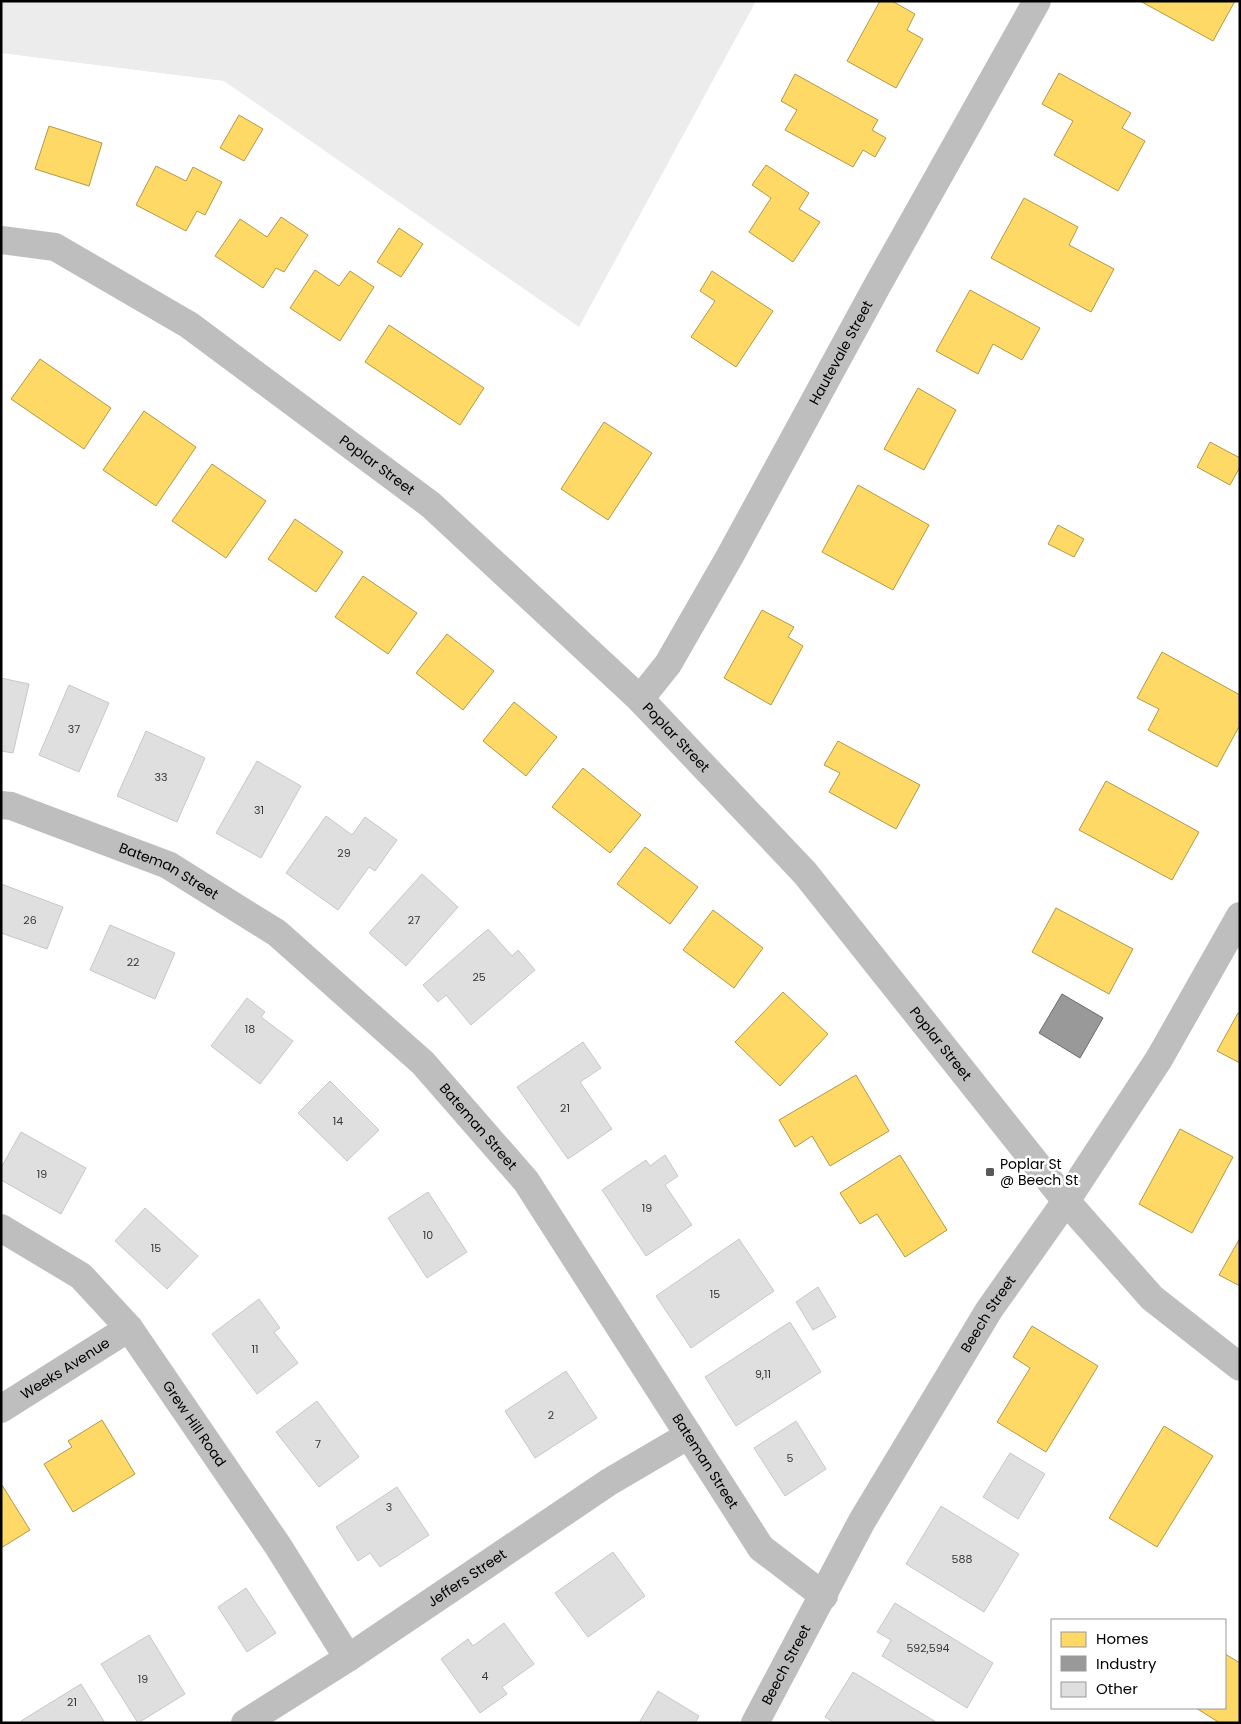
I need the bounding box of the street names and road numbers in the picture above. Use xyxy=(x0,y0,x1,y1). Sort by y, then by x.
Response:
street label: Hautevale Street xyxy=(804,297,877,408)
street label: Poplar Street xyxy=(335,430,419,500)
street label: Poplar Street xyxy=(638,698,714,777)
street label: Bateman Street xyxy=(116,838,222,904)
street label: Poplar Street xyxy=(905,1002,976,1085)
street label: Bateman Street xyxy=(435,1079,522,1174)
street label: Beech Street xyxy=(956,1271,1020,1356)
street label: Weeks Avenue xyxy=(17,1332,114,1404)
street label: Grew Hill Road xyxy=(158,1377,231,1471)
street label: Bateman Street xyxy=(667,1410,743,1513)
street label: Jeffers Street xyxy=(423,1544,510,1612)
street label: Beech Street xyxy=(756,1621,815,1708)

